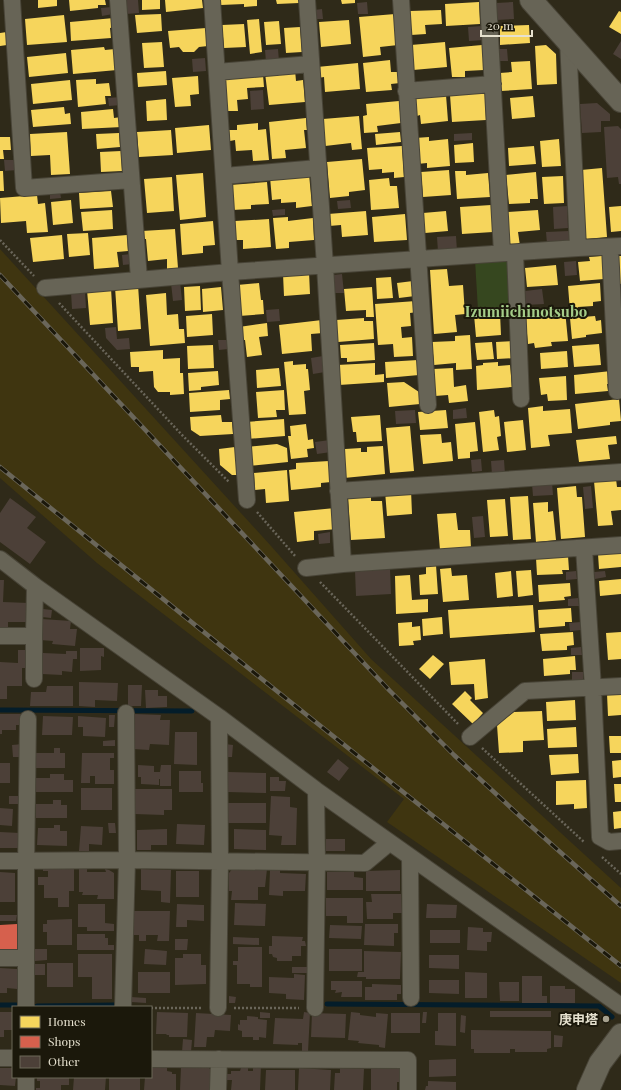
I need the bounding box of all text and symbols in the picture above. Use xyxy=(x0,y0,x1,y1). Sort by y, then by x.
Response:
scale bar xyxy=(481,12,532,38)
text: 20 m xyxy=(487,17,514,33)
district label: Izumiichinotsubo xyxy=(465,301,587,321)
legend xyxy=(12,1006,152,1078)
place label: 庚申塔 xyxy=(559,1010,598,1027)
text: Homes xyxy=(48,1013,86,1029)
marker: 庚申塔 xyxy=(601,1014,611,1024)
text: Shops xyxy=(48,1033,80,1049)
text: Other xyxy=(48,1053,80,1069)

